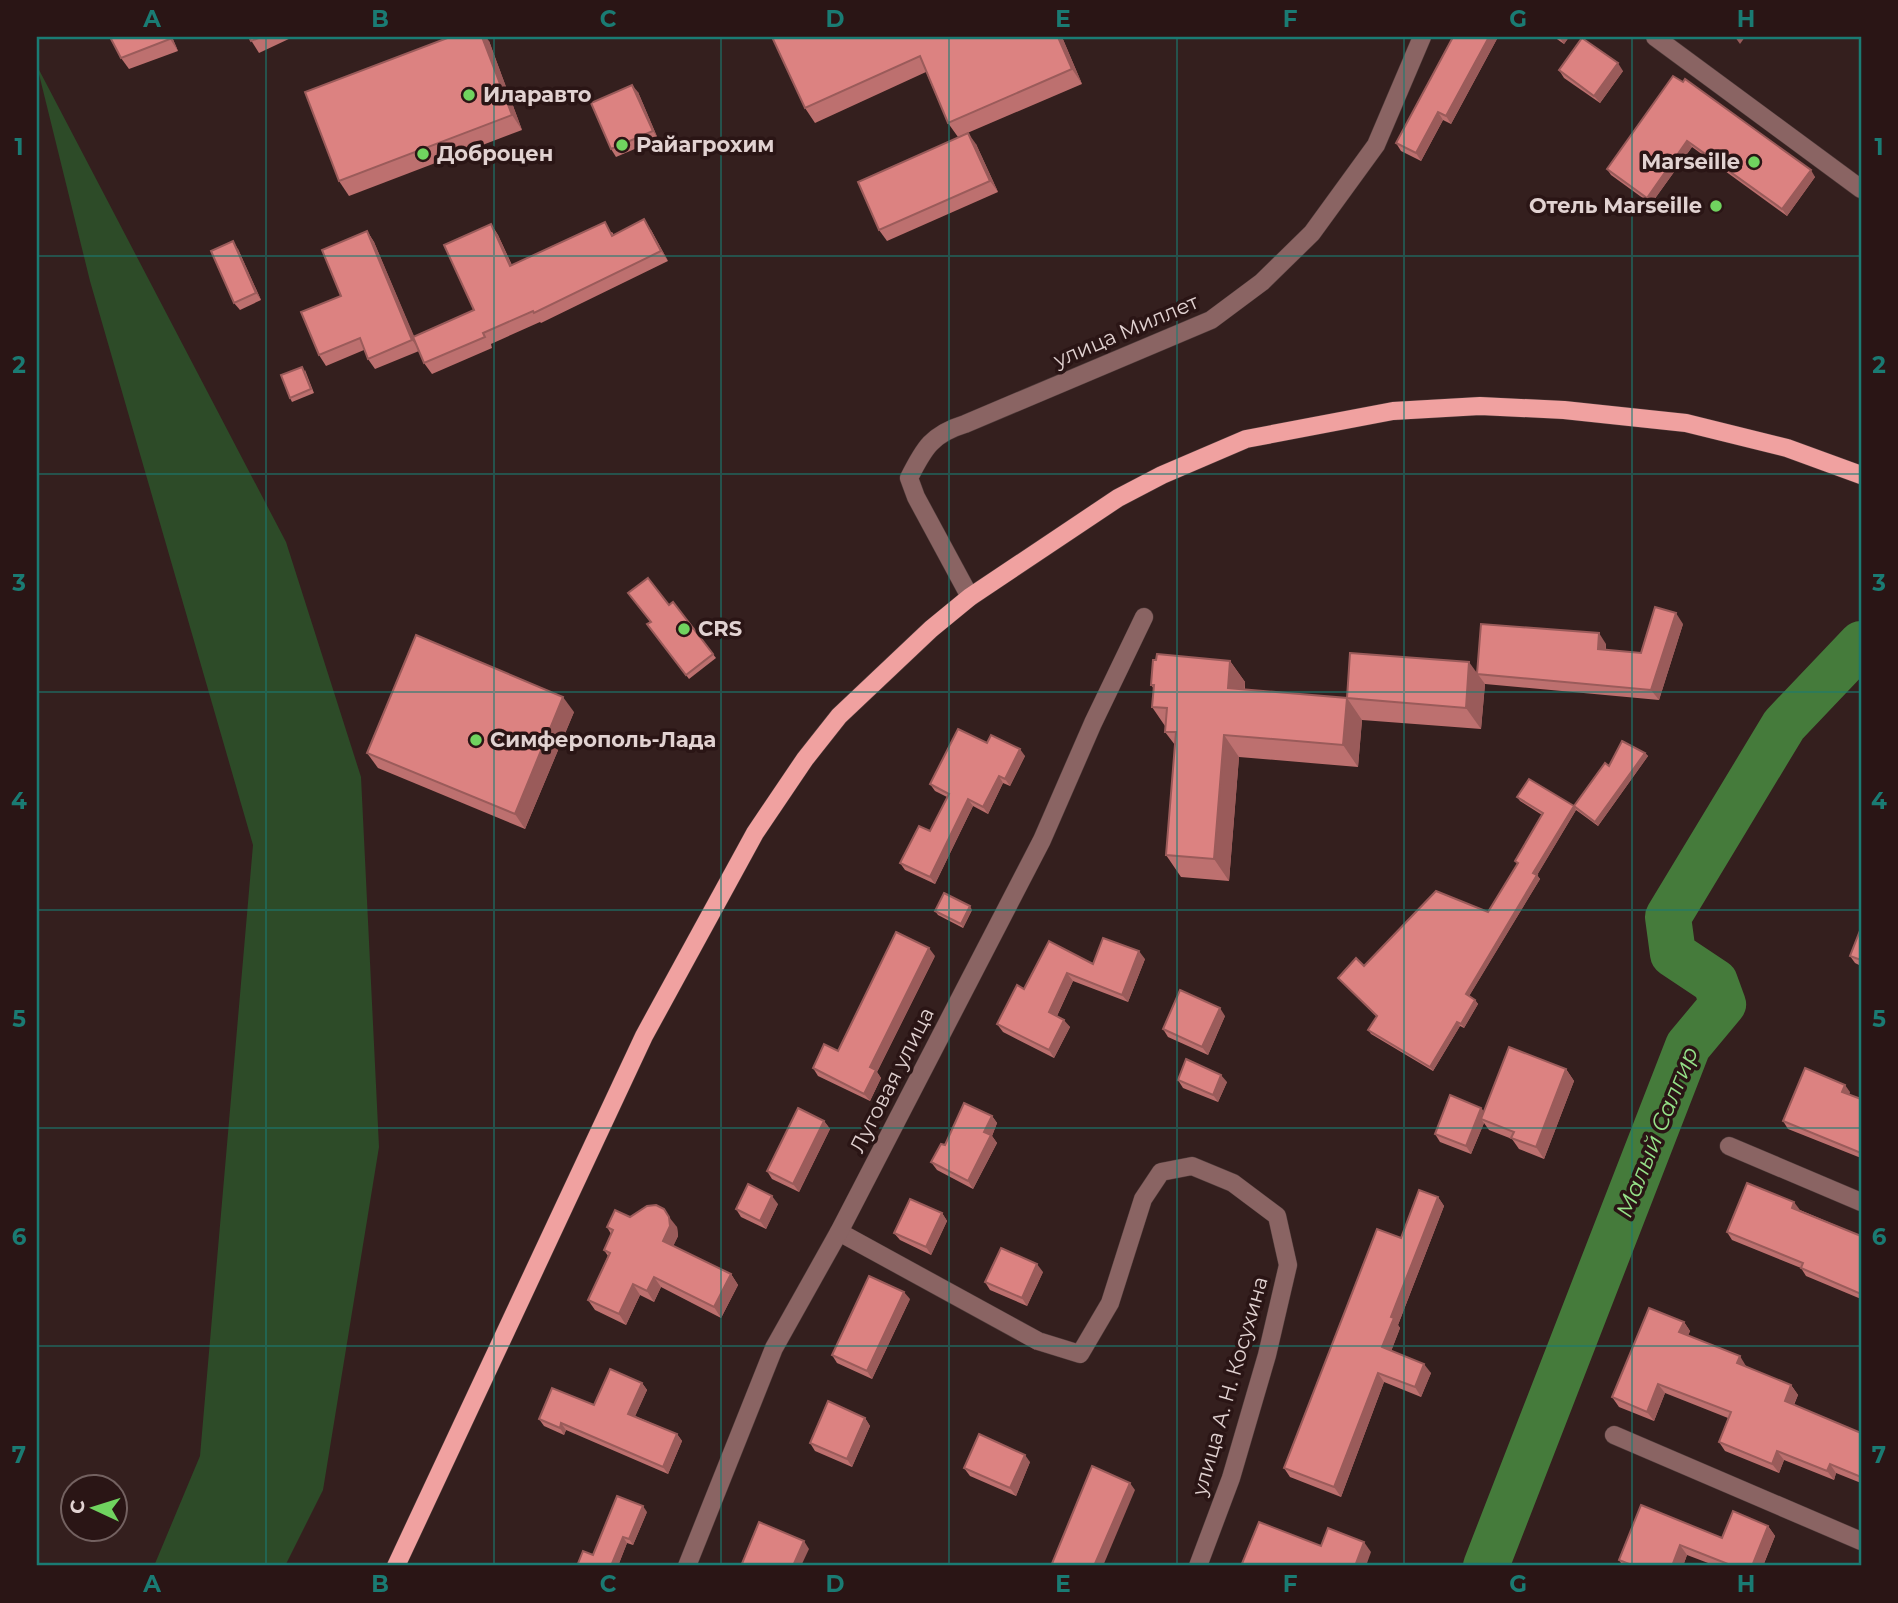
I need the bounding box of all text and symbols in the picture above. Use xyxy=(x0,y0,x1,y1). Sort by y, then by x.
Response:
text: A xyxy=(142,5,161,33)
text: B xyxy=(371,5,389,33)
text: C xyxy=(600,5,617,33)
text: D xyxy=(826,5,845,33)
text: E xyxy=(1055,5,1071,33)
text: F xyxy=(1283,5,1298,33)
text: G xyxy=(1509,5,1527,33)
text: H xyxy=(1737,5,1755,33)
place label: Иларавто xyxy=(483,82,592,107)
marker: Иларавто xyxy=(461,87,477,103)
place label: Райагрохим xyxy=(636,132,774,157)
text: 1 xyxy=(14,133,24,161)
text: 1 xyxy=(1874,133,1884,161)
marker: Райагрохим xyxy=(614,137,630,153)
place label: Доброцен xyxy=(437,141,553,166)
marker: Доброцен xyxy=(415,146,431,162)
place label: Marseille xyxy=(1641,149,1740,174)
marker: Marseille xyxy=(1746,154,1762,170)
place label: Отель Marseille xyxy=(1529,193,1702,218)
marker: Отель Marseille xyxy=(1708,198,1724,214)
street label: улица Миллет xyxy=(1049,289,1202,373)
text: 2 xyxy=(12,351,26,379)
text: 2 xyxy=(1872,351,1886,379)
text: 3 xyxy=(11,569,26,597)
text: 3 xyxy=(1871,569,1886,597)
place label: CRS xyxy=(698,616,742,641)
marker: CRS xyxy=(676,621,692,637)
place label: Симферополь-Лада xyxy=(490,727,716,752)
marker: Симферополь-Лада xyxy=(468,732,484,748)
text: 4 xyxy=(11,787,27,815)
text: 4 xyxy=(1871,787,1887,815)
street label: Луговая улица xyxy=(844,1003,939,1157)
text: 5 xyxy=(12,1005,26,1033)
text: 5 xyxy=(1872,1005,1886,1033)
water label: Малый Салгир xyxy=(1610,1042,1704,1222)
text: 6 xyxy=(12,1223,27,1251)
text: 6 xyxy=(1872,1223,1887,1251)
street label: улица А. Н. Косухина xyxy=(1186,1273,1273,1499)
text: 7 xyxy=(12,1441,26,1469)
text: 7 xyxy=(1872,1441,1886,1469)
north arrow xyxy=(60,1474,130,1544)
text: С xyxy=(66,1499,90,1515)
text: A xyxy=(142,1570,161,1598)
text: B xyxy=(371,1570,389,1598)
text: C xyxy=(600,1570,617,1598)
text: D xyxy=(826,1570,845,1598)
text: E xyxy=(1055,1570,1071,1598)
text: F xyxy=(1283,1570,1298,1598)
text: G xyxy=(1509,1570,1527,1598)
text: H xyxy=(1737,1570,1755,1598)

